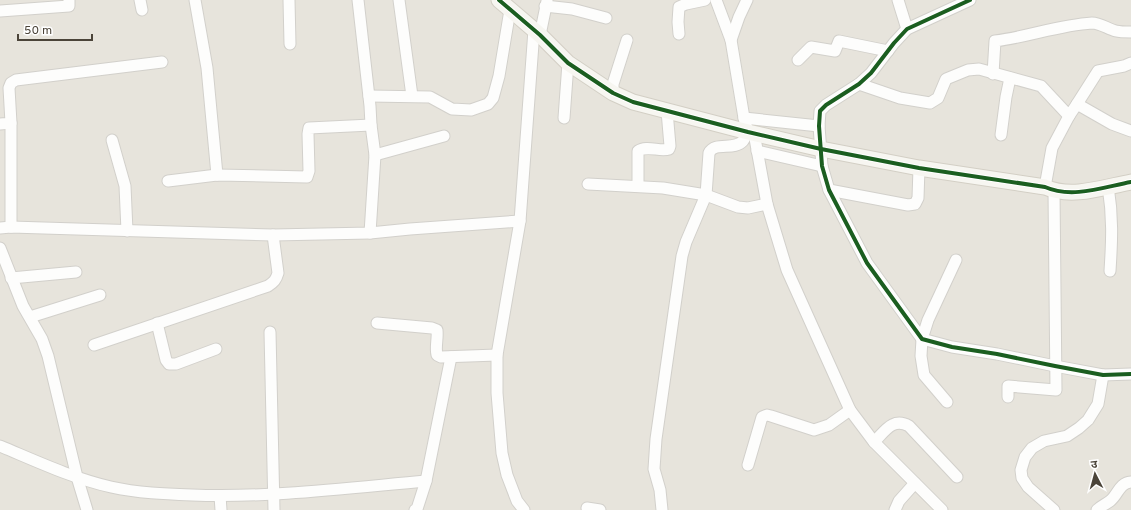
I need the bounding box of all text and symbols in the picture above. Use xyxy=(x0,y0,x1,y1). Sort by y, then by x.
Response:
scale bar xyxy=(18,16,92,42)
text: 50 m xyxy=(24,23,52,39)
north arrow xyxy=(1075,454,1115,494)
text: उ xyxy=(1090,458,1099,472)

